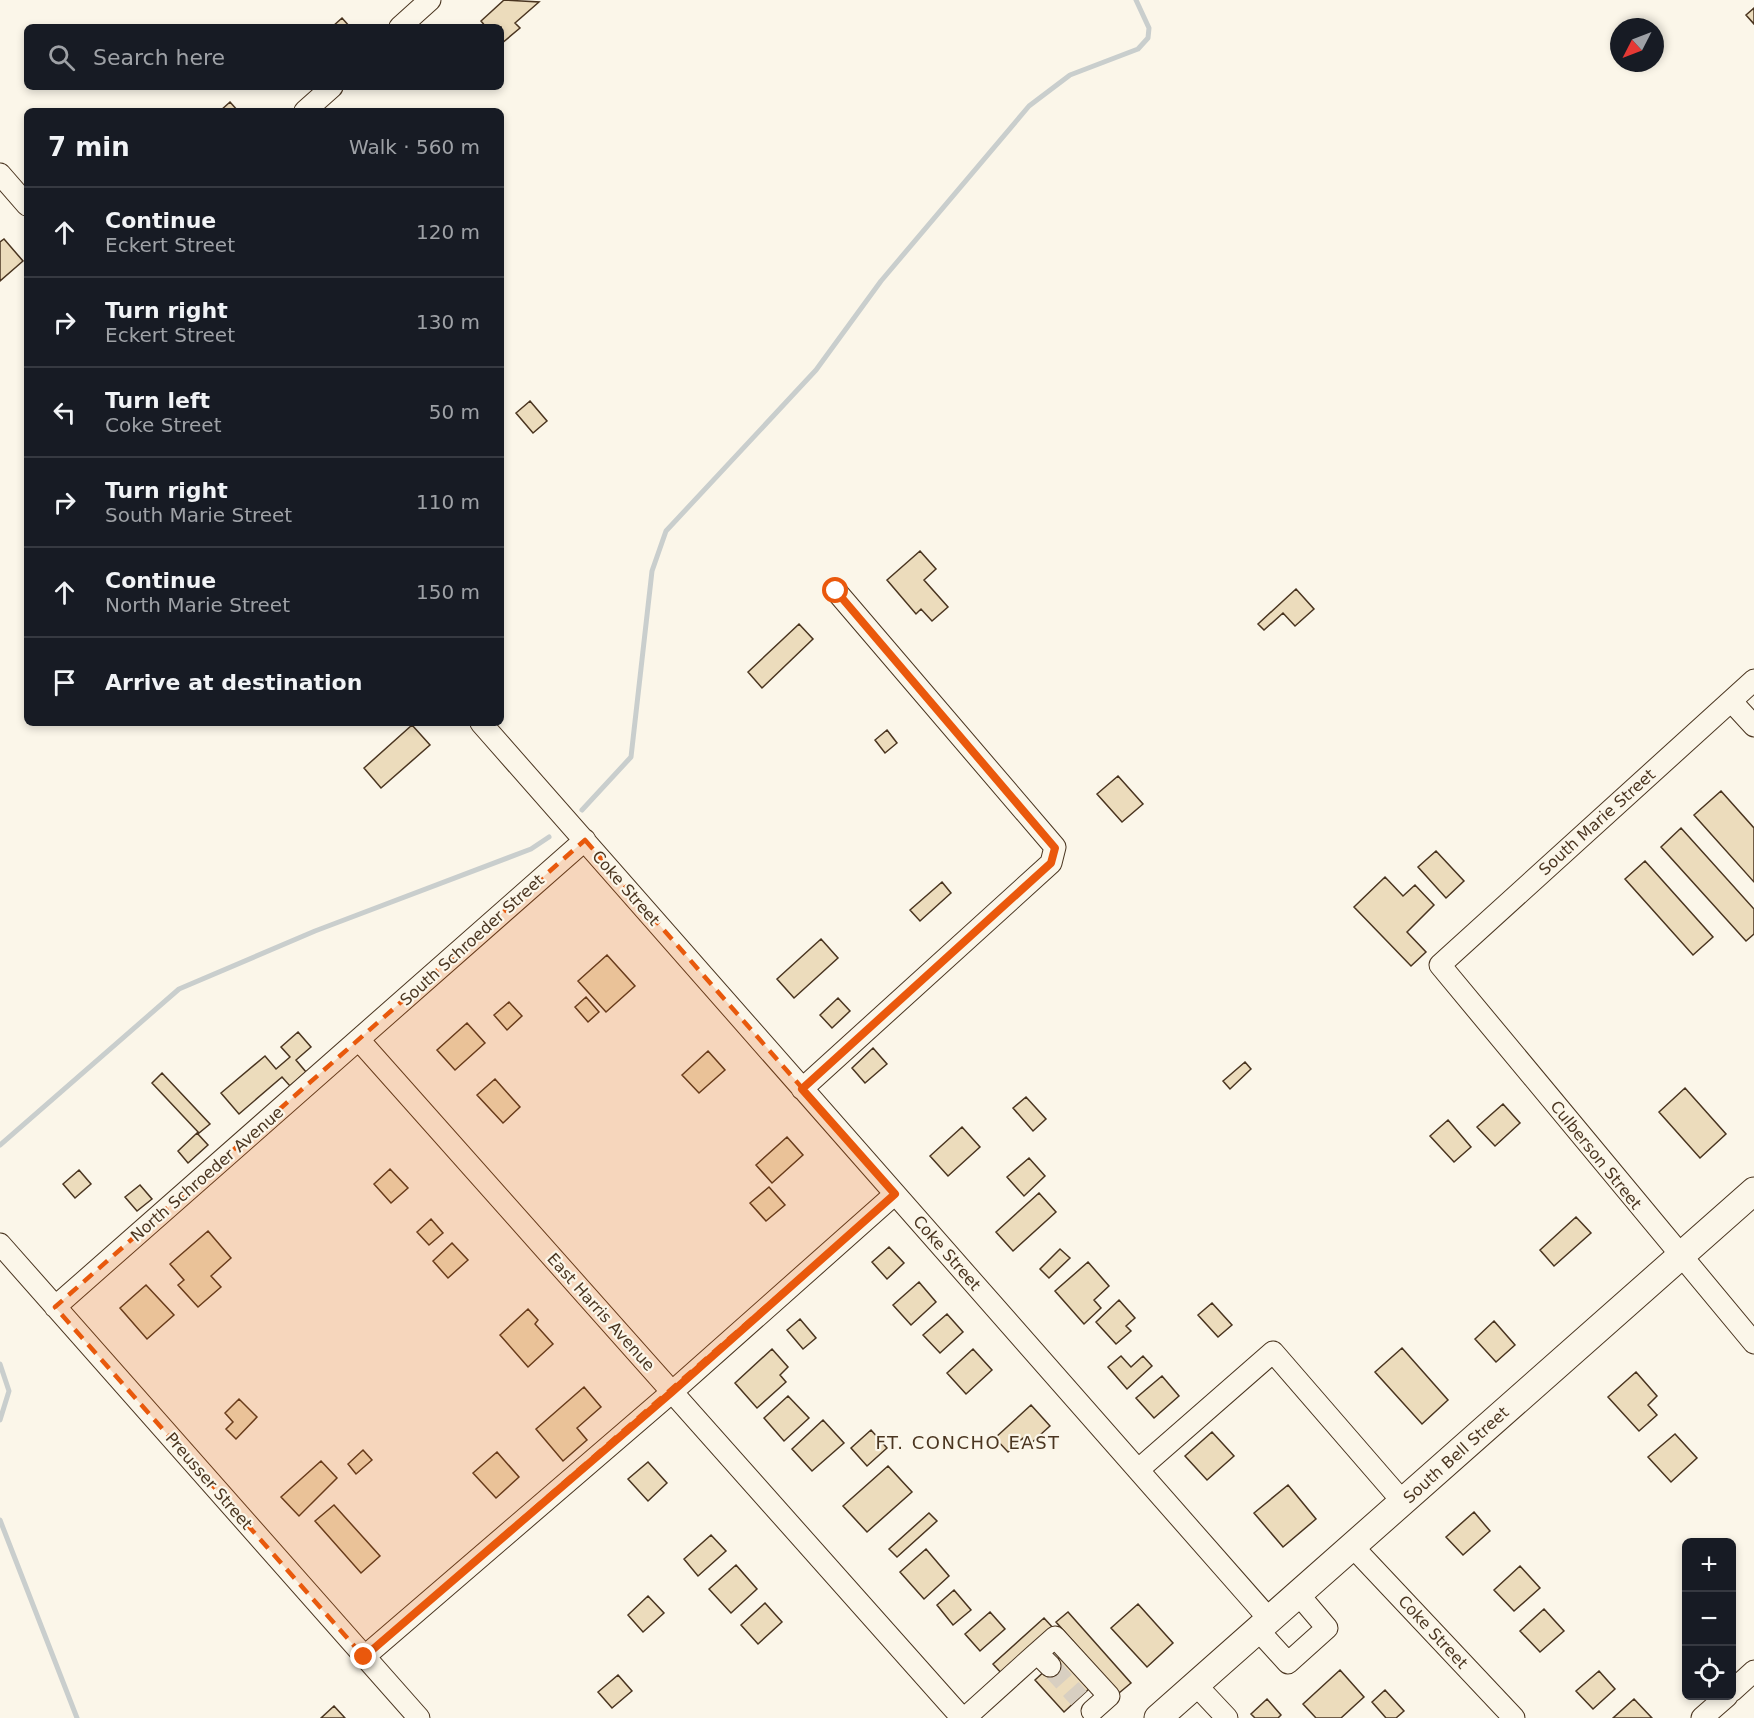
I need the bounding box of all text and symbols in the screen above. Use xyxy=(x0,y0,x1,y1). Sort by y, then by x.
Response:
north arrow xyxy=(1610,18,1664,72)
search box xyxy=(24,24,504,90)
icon: search xyxy=(45,41,78,74)
text: Search here xyxy=(93,45,225,70)
text: 7 min xyxy=(48,132,130,162)
text: Walk · 560 m xyxy=(349,135,480,159)
text: Continue xyxy=(105,208,216,233)
icon: ahead xyxy=(48,216,81,249)
text: 120 m xyxy=(416,220,480,244)
text: Eckert Street xyxy=(105,233,235,257)
text: Turn right xyxy=(105,298,228,323)
icon: right xyxy=(48,306,81,339)
text: 130 m xyxy=(416,310,480,334)
text: Eckert Street xyxy=(105,323,235,347)
text: Turn left xyxy=(105,388,210,413)
icon: left xyxy=(48,396,81,429)
text: 50 m xyxy=(429,400,480,424)
text: Coke Street xyxy=(105,413,222,437)
text: Turn right xyxy=(105,478,228,503)
icon: right xyxy=(48,486,81,519)
text: 110 m xyxy=(416,490,480,514)
text: South Marie Street xyxy=(105,503,292,527)
text: Continue xyxy=(105,568,216,593)
icon: ahead xyxy=(48,576,81,609)
route start xyxy=(822,577,848,603)
text: 150 m xyxy=(416,580,480,604)
text: North Marie Street xyxy=(105,593,290,617)
icon: arrive xyxy=(48,666,81,699)
text: Arrive at destination xyxy=(105,670,362,695)
street label: South Marie Street xyxy=(1535,765,1659,879)
street label: Coke Street xyxy=(588,847,664,929)
street label: South Schroeder Street xyxy=(396,870,548,1010)
street label: Culberson Street xyxy=(1546,1097,1646,1213)
street label: North Schroeder Avenue xyxy=(127,1103,287,1245)
street label: Coke Street xyxy=(909,1212,985,1294)
street label: East Harris Avenue xyxy=(543,1249,659,1375)
street label: South Bell Street xyxy=(1399,1403,1513,1507)
street label: Preusser Street xyxy=(162,1429,256,1533)
district label: FT. CONCHO EAST xyxy=(875,1432,1061,1453)
map controls xyxy=(1682,1538,1736,1700)
button: + xyxy=(1682,1538,1736,1592)
street label: Coke Street xyxy=(1394,1591,1472,1673)
button: − xyxy=(1682,1592,1736,1646)
route end xyxy=(350,1643,376,1669)
button: locate xyxy=(1682,1646,1736,1700)

